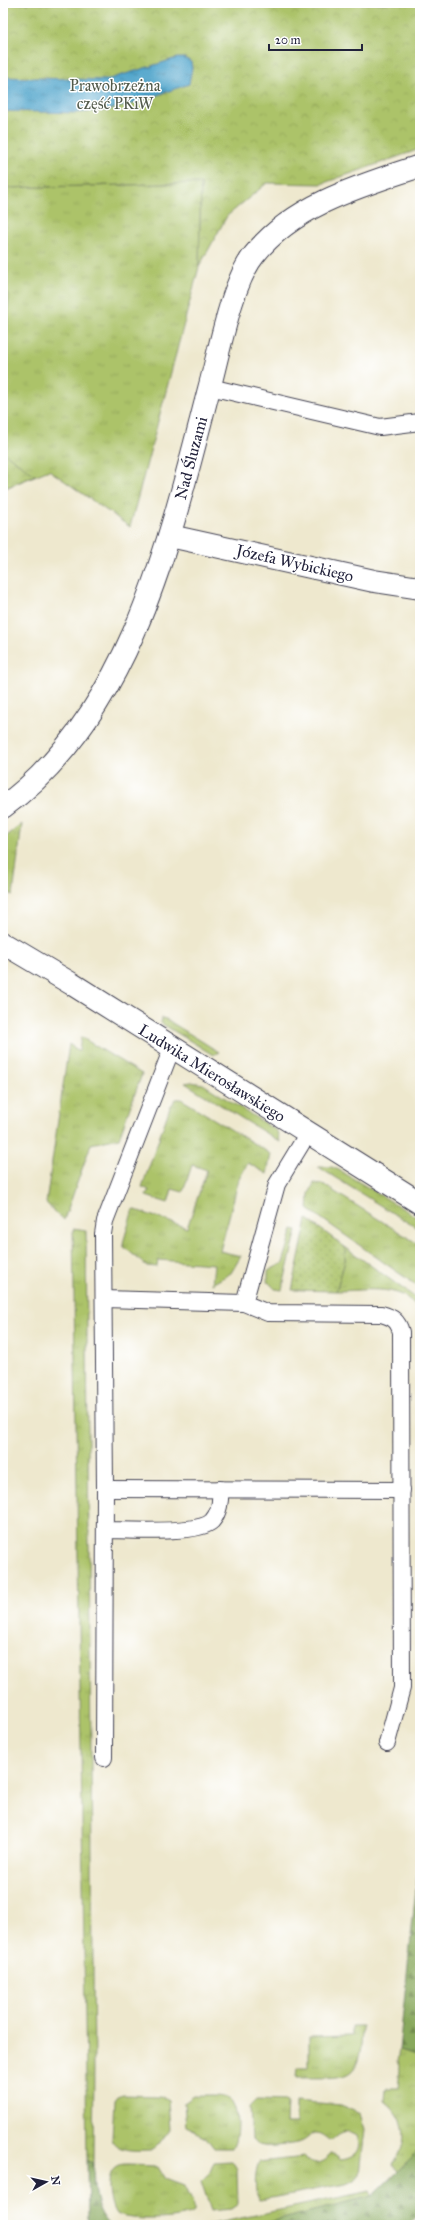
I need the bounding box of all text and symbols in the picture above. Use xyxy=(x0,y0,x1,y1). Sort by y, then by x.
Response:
scale bar xyxy=(269,26,362,52)
text: 20 m xyxy=(275,33,301,47)
park label: Prawobrzeżna część PKiW xyxy=(70,76,161,113)
street label: Nad Śluzami xyxy=(169,413,211,502)
street label: Józefa Wybickiego xyxy=(233,540,355,587)
street label: Ludwika Mierosławskiego xyxy=(135,1020,289,1127)
north arrow xyxy=(26,2162,66,2202)
text: N xyxy=(48,2175,63,2187)

